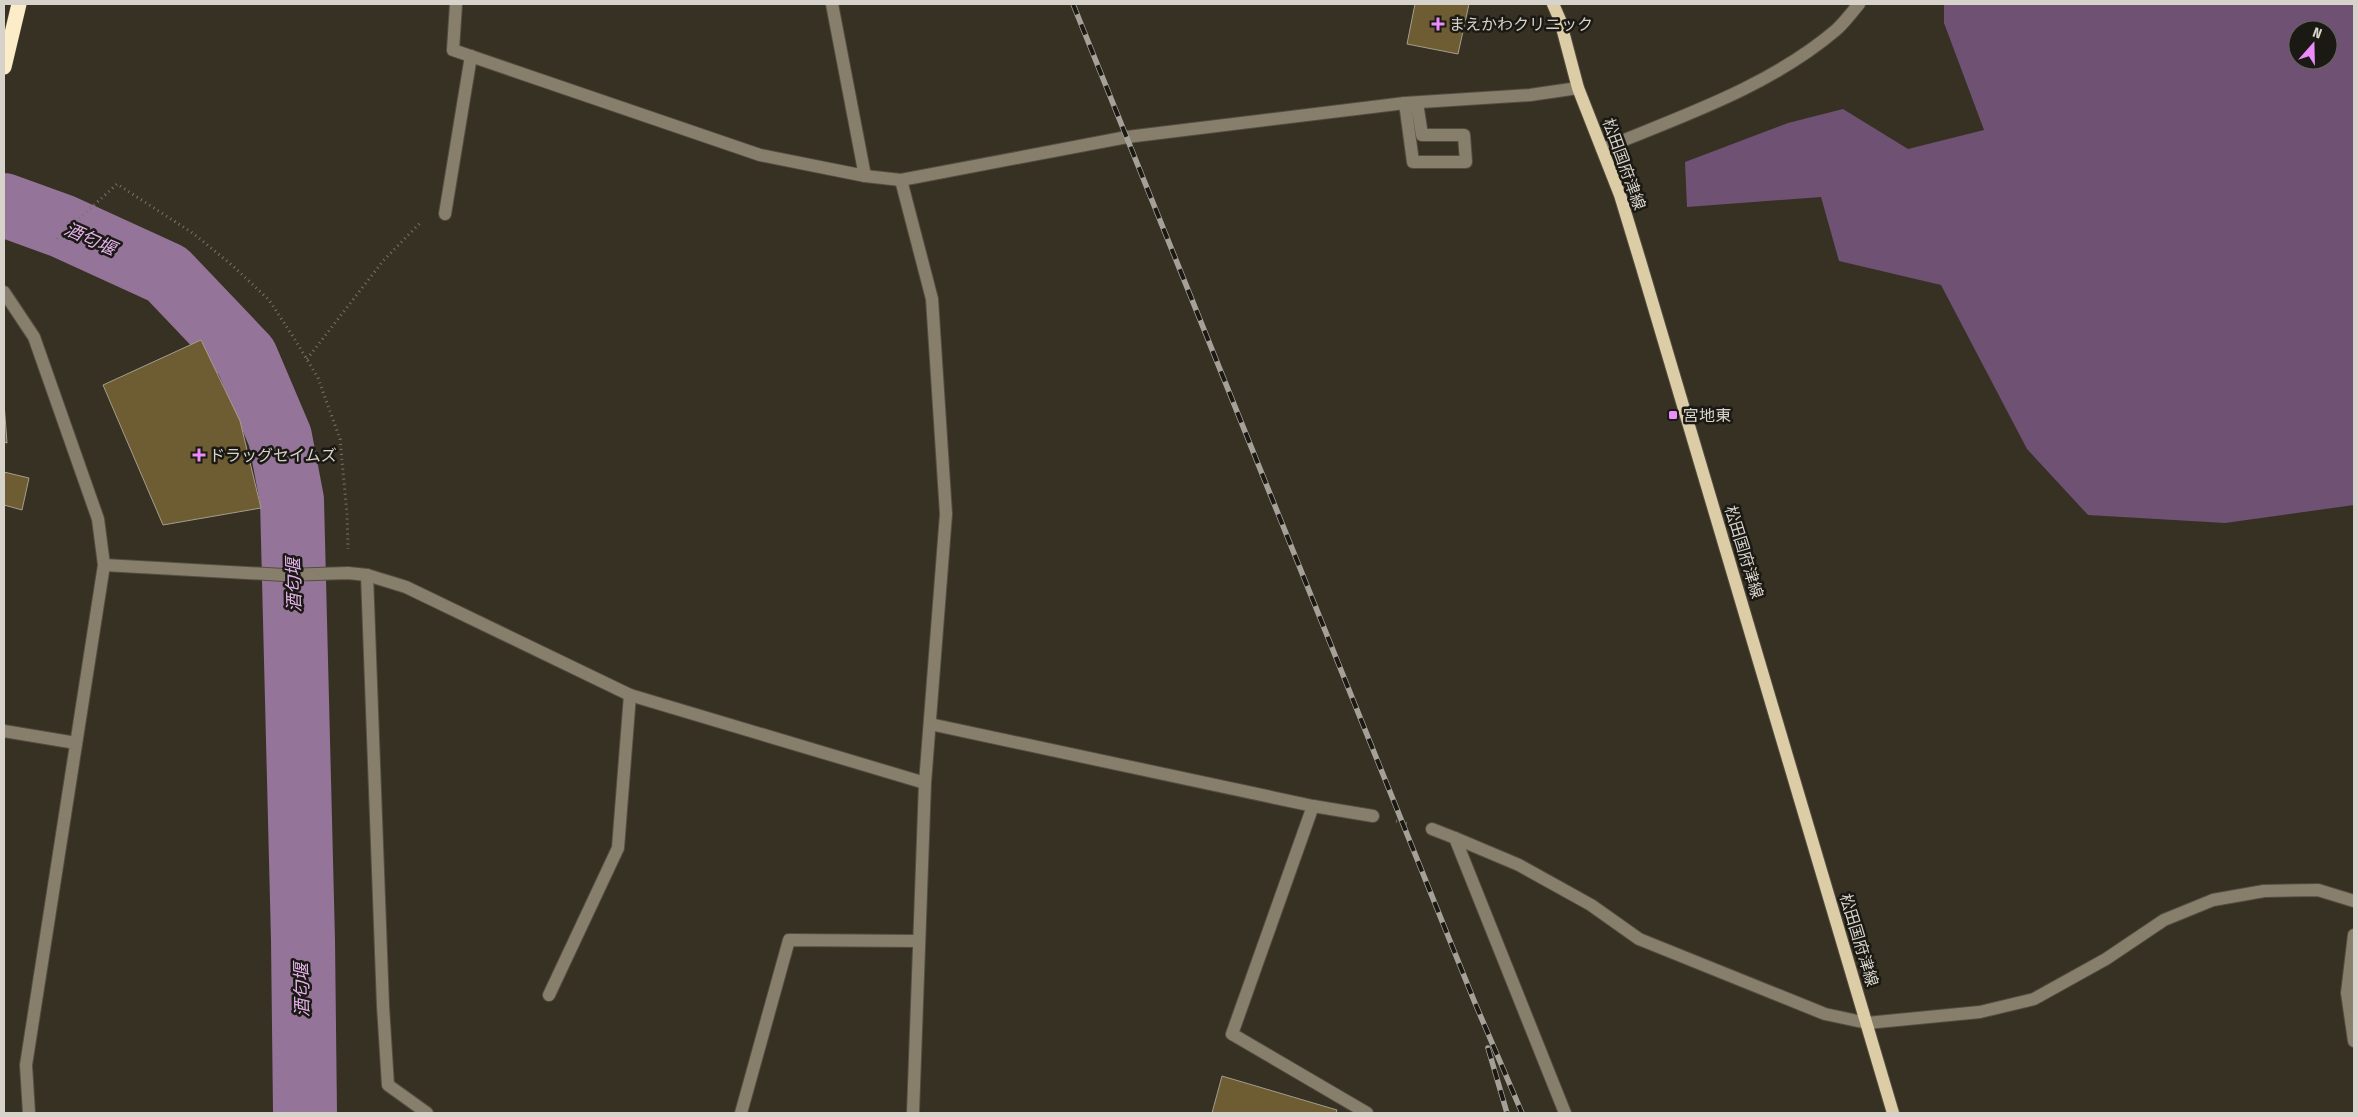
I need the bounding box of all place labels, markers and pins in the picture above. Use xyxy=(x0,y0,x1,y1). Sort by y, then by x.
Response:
place label: まえかわクリニック xyxy=(1449,15,1593,34)
marker: まえかわクリニック xyxy=(1431,17,1445,31)
place label: 宮地東 xyxy=(1683,406,1731,425)
marker: 宮地東 xyxy=(1667,409,1679,421)
place label: ドラッグセイムズ xyxy=(209,446,337,465)
marker: ドラッグセイムズ xyxy=(193,449,205,461)

